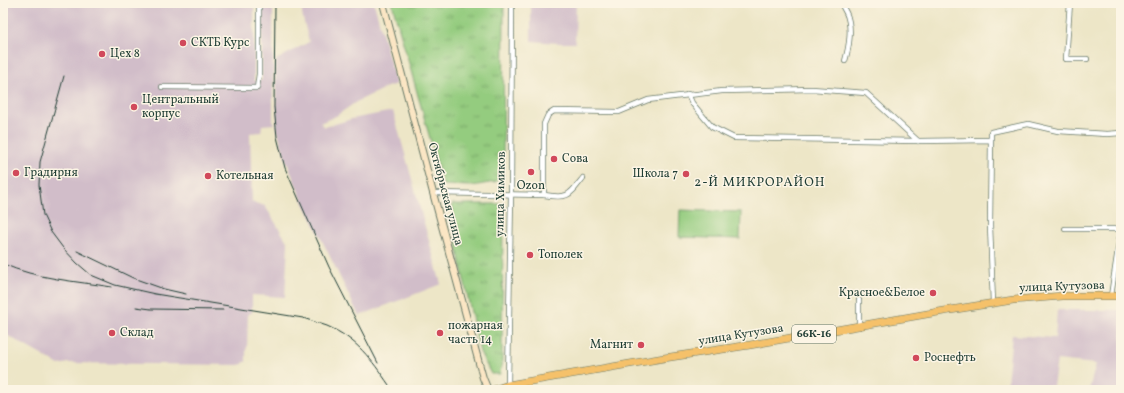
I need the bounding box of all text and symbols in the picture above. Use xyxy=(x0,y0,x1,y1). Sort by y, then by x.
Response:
place label: СКТБ Курс xyxy=(191,35,249,51)
marker: СКТБ Курс xyxy=(178,38,188,48)
place label: Цех 8 xyxy=(110,46,140,62)
marker: Цех 8 xyxy=(97,49,107,59)
place label: Центральный корпус xyxy=(142,92,219,122)
marker: Центральный корпус xyxy=(129,102,139,112)
street label: Октябрьская улица xyxy=(424,141,466,247)
street label: улица Химиков xyxy=(492,151,510,237)
place label: Сова xyxy=(562,151,588,167)
marker: Сова xyxy=(549,154,559,164)
place label: Градирня xyxy=(24,165,78,181)
place label: Школа 7 xyxy=(633,166,678,182)
marker: Ozon xyxy=(526,167,536,177)
marker: Градирня xyxy=(11,168,21,178)
place label: Котельная xyxy=(216,168,274,184)
marker: Школа 7 xyxy=(681,169,691,179)
marker: Котельная xyxy=(203,171,213,181)
district label: 2-Й МИКРОРАЙОН xyxy=(694,174,826,192)
place label: Ozon xyxy=(517,178,545,194)
place label: Тополек xyxy=(538,247,583,263)
marker: Тополек xyxy=(525,250,535,260)
street label: улица Кутузова xyxy=(1019,278,1105,296)
place label: Красное&Белое xyxy=(839,285,925,301)
marker: Красное&Белое xyxy=(928,288,938,298)
place label: пожарная часть 14 xyxy=(448,318,503,348)
street label: улица Кутузова xyxy=(697,320,785,350)
place label: Склад xyxy=(120,325,154,341)
road number: 66К-16 xyxy=(792,325,836,343)
marker: Склад xyxy=(107,328,117,338)
marker: пожарная часть 14 xyxy=(435,328,445,338)
place label: Магнит xyxy=(590,337,633,353)
marker: Магнит xyxy=(636,340,646,350)
place label: Роснефть xyxy=(924,350,976,366)
marker: Роснефть xyxy=(911,353,921,363)

